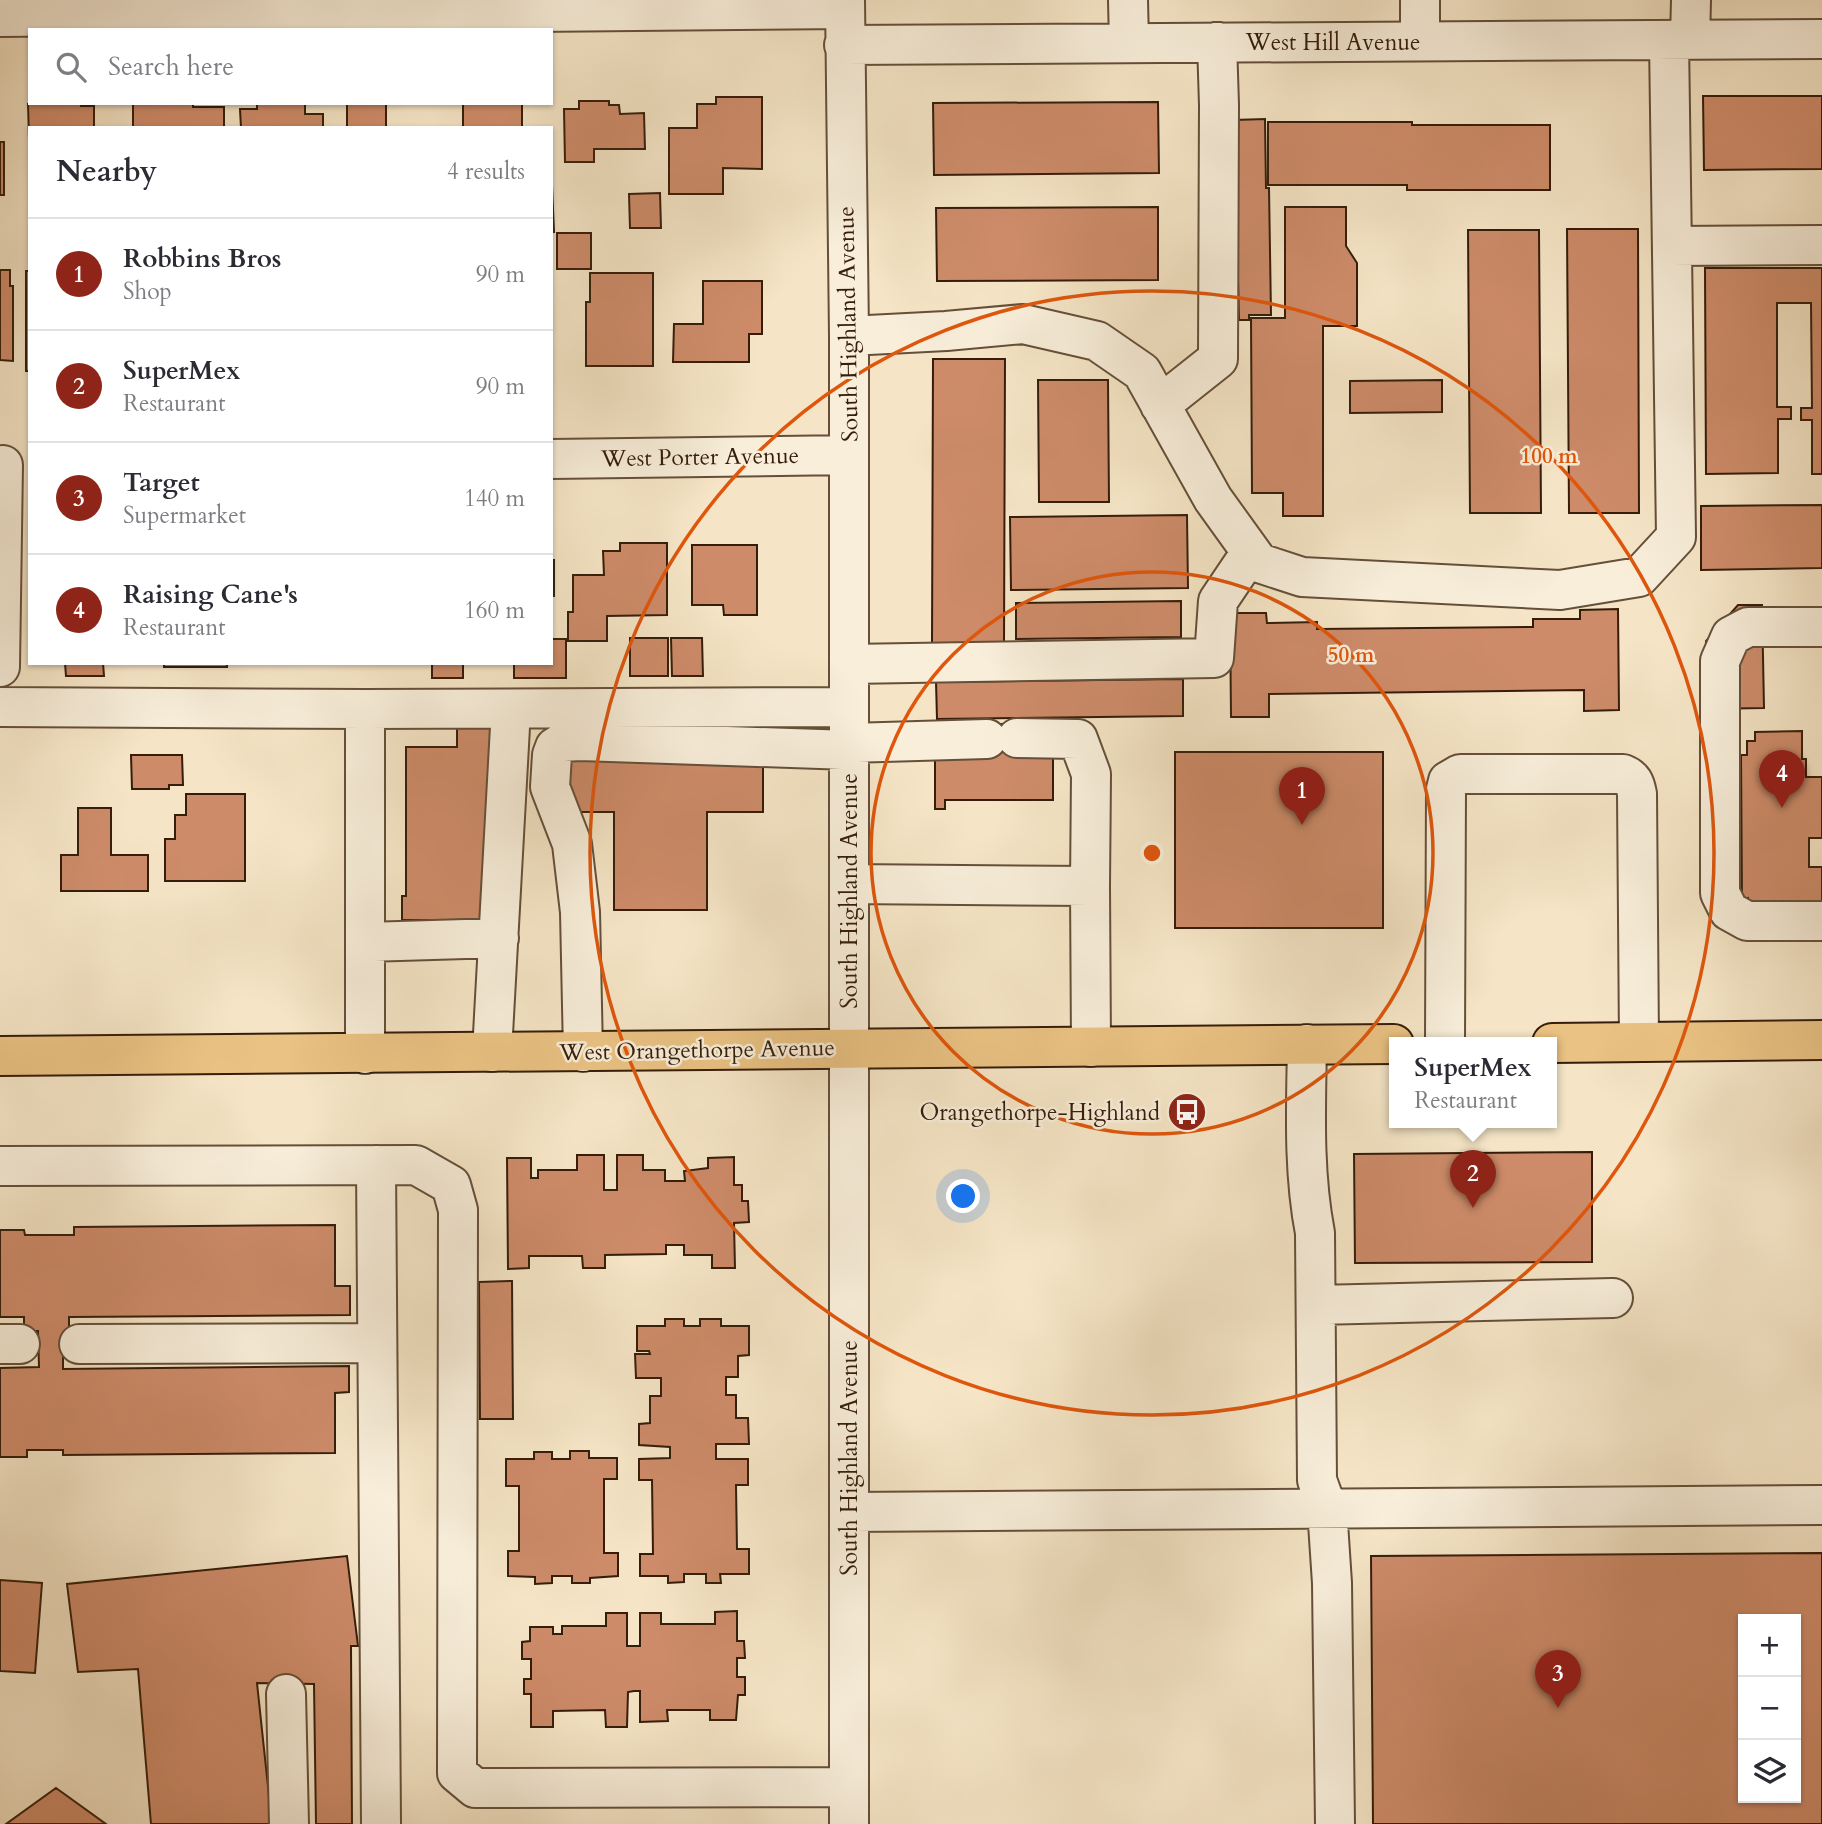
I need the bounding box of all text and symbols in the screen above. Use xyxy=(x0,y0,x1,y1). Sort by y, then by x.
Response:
street label: West Hill Avenue xyxy=(1244,27,1421,58)
search box xyxy=(28,28,553,105)
icon: search xyxy=(52,48,90,86)
text: Search here xyxy=(108,49,234,84)
text: Nearby xyxy=(56,151,157,192)
text: 4 results xyxy=(447,156,525,187)
street label: South Highland Avenue xyxy=(830,206,866,442)
text: Robbins Bros xyxy=(123,241,281,276)
text: 1 xyxy=(73,259,85,290)
text: 90 m xyxy=(476,259,525,290)
text: Shop xyxy=(123,276,172,307)
text: SuperMex xyxy=(123,353,240,388)
text: 2 xyxy=(73,371,85,402)
text: 90 m xyxy=(476,371,525,402)
text: Restaurant xyxy=(123,388,226,419)
street label: West Porter Avenue xyxy=(600,440,799,474)
text: 100 m xyxy=(1520,442,1578,471)
text: Target xyxy=(123,465,200,500)
text: 3 xyxy=(73,483,85,514)
text: 140 m xyxy=(464,483,525,514)
text: Supermarket xyxy=(123,500,246,531)
text: Raising Cane's xyxy=(123,577,298,612)
text: 4 xyxy=(73,595,85,626)
text: 160 m xyxy=(464,595,525,626)
text: Restaurant xyxy=(123,612,226,643)
text: 50 m xyxy=(1328,641,1375,670)
pin: 4 xyxy=(1759,750,1805,808)
pin: 1 xyxy=(1279,767,1325,825)
street label: South Highland Avenue xyxy=(834,773,865,1009)
centre of rings xyxy=(1140,841,1164,865)
street label: West Orangethorpe Avenue xyxy=(558,1032,835,1068)
popup xyxy=(1389,1037,1557,1128)
text: SuperMex xyxy=(1414,1050,1532,1085)
text: Restaurant xyxy=(1414,1085,1517,1116)
bus stop icon: Orangethorpe-Highland xyxy=(1166,1091,1208,1133)
place label: Orangethorpe-Highland xyxy=(919,1097,1161,1128)
pin: 2 xyxy=(1450,1150,1496,1208)
your location xyxy=(946,1179,980,1213)
street label: South Highland Avenue xyxy=(834,1340,865,1576)
map controls xyxy=(1738,1614,1801,1803)
button: + xyxy=(1738,1614,1801,1677)
pin: 3 xyxy=(1535,1650,1581,1708)
button: − xyxy=(1738,1677,1801,1740)
button: layers xyxy=(1738,1740,1801,1803)

